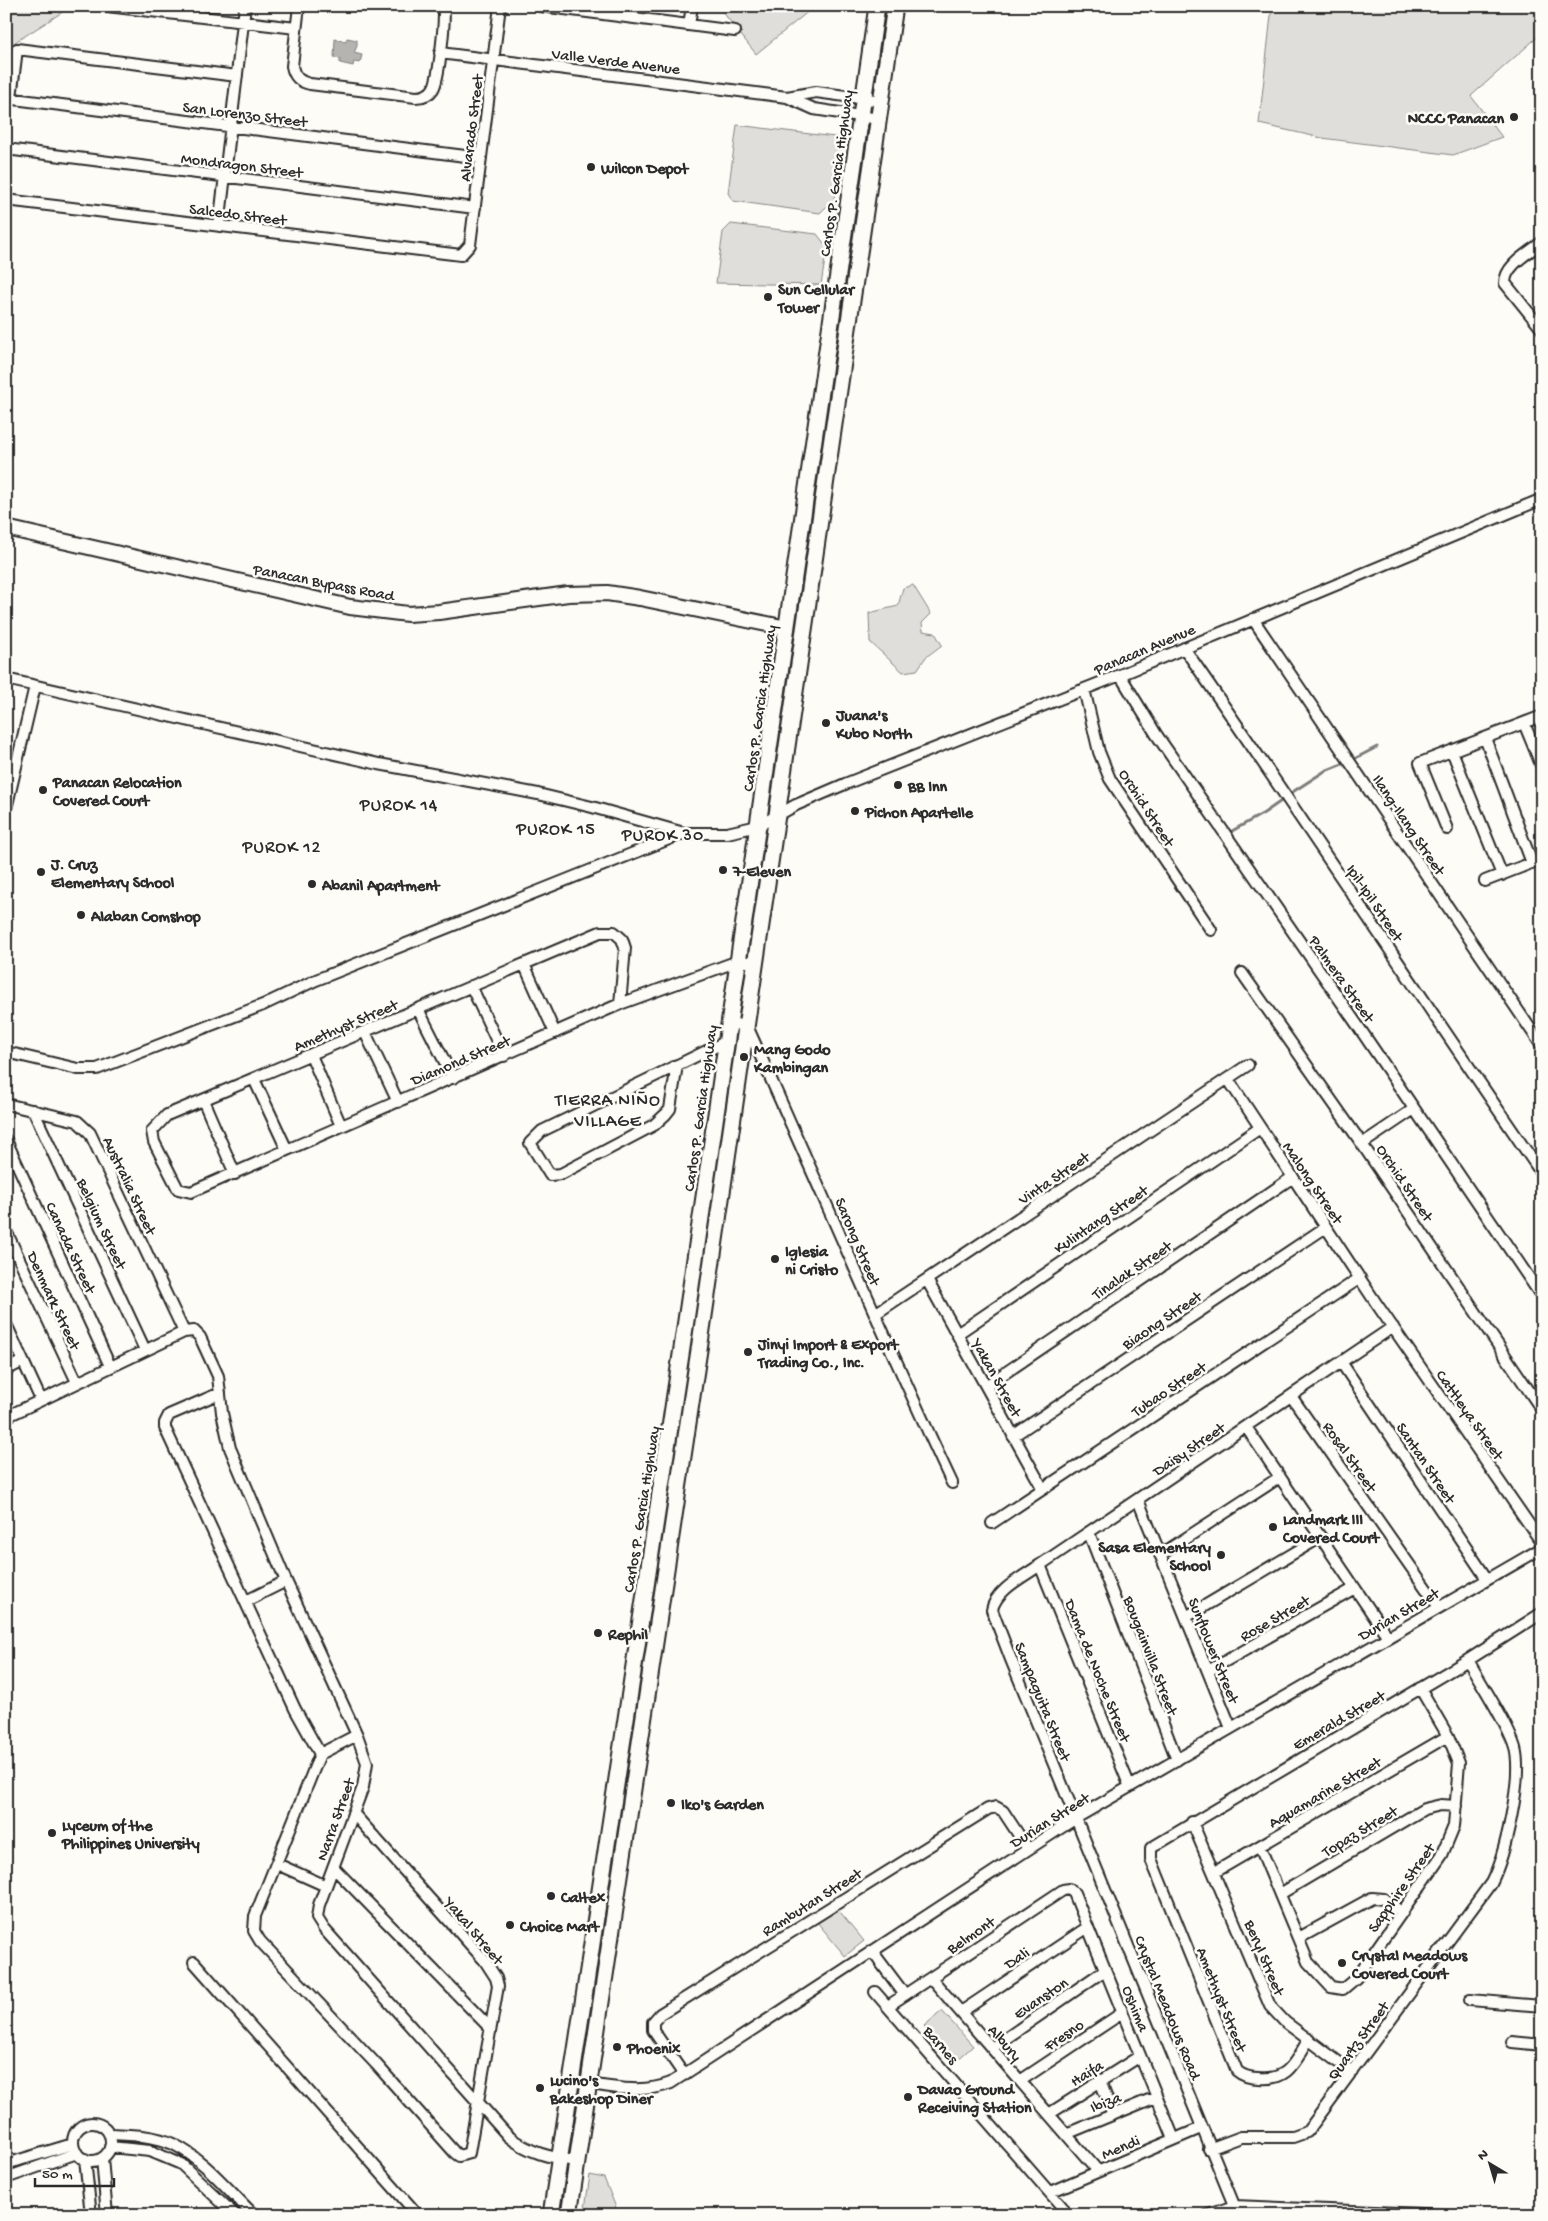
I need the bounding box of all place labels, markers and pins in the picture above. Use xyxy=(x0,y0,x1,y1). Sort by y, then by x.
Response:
place label: NCCC Panacan xyxy=(1408,111,1504,130)
marker: NCCC Panacan xyxy=(1508,111,1520,123)
marker: Wilcon Depot xyxy=(585,161,597,173)
place label: Wilcon Depot xyxy=(600,161,690,180)
place label: Sun Cellular Tower xyxy=(776,282,856,319)
marker: Sun Cellular Tower xyxy=(762,291,774,303)
place label: Juana's Kubo North xyxy=(835,708,913,745)
marker: Juana's Kubo North xyxy=(820,717,832,729)
place label: Panacan Relocation Covered Court xyxy=(52,775,182,812)
marker: BB Inn xyxy=(892,779,904,791)
place label: BB Inn xyxy=(907,779,948,798)
marker: Panacan Relocation Covered Court xyxy=(37,784,49,796)
marker: Pichon Apartelle xyxy=(849,805,861,817)
place label: Pichon Apartelle xyxy=(864,805,974,824)
place label: J. Cruz Elementary School xyxy=(50,857,175,894)
marker: 7-Eleven xyxy=(717,864,729,876)
place label: 7-Eleven xyxy=(732,864,791,883)
marker: J. Cruz Elementary School xyxy=(35,866,47,878)
marker: Abanil Apartment xyxy=(306,878,318,890)
place label: Abanil Apartment xyxy=(321,878,441,897)
marker: Alaban Comshop xyxy=(75,909,87,921)
place label: Alaban Comshop xyxy=(90,909,201,928)
place label: Mang Godo Kambingan xyxy=(753,1042,831,1079)
marker: Mang Godo Kambingan xyxy=(738,1051,750,1063)
place label: Iglesia ni Cristo xyxy=(785,1244,839,1281)
marker: Iglesia ni Cristo xyxy=(769,1253,781,1265)
place label: Jinyi Import & Export Trading Co., Inc. xyxy=(756,1337,899,1374)
marker: Jinyi Import & Export Trading Co., Inc. xyxy=(742,1346,754,1358)
place label: Landmark III Covered Court xyxy=(1282,1512,1381,1549)
marker: Landmark III Covered Court xyxy=(1267,1521,1279,1533)
place label: Sasa Elementary School xyxy=(1098,1540,1211,1577)
marker: Sasa Elementary School xyxy=(1215,1549,1227,1561)
marker: Rephil xyxy=(592,1627,604,1639)
place label: Rephil xyxy=(607,1627,649,1646)
marker: Iko's Garden xyxy=(665,1797,677,1809)
place label: Iko's Garden xyxy=(681,1797,764,1816)
place label: Lyceum of the Philippines University xyxy=(61,1817,200,1855)
marker: Lyceum of the Philippines University xyxy=(46,1827,58,1839)
marker: Caltex xyxy=(545,1890,557,1902)
place label: Caltex xyxy=(560,1890,606,1909)
marker: Choice Mart xyxy=(504,1919,516,1931)
place label: Choice Mart xyxy=(519,1919,600,1938)
place label: Crystal Meadows Covered Court xyxy=(1351,1948,1468,1985)
marker: Crystal Meadows Covered Court xyxy=(1336,1957,1348,1969)
marker: Phoenix xyxy=(611,2041,623,2053)
place label: Phoenix xyxy=(626,2041,681,2060)
place label: Lucino's Bakeshop Diner xyxy=(549,2073,655,2110)
marker: Lucino's Bakeshop Diner xyxy=(534,2082,546,2094)
place label: Davao Ground Receiving Station xyxy=(916,2082,1032,2119)
marker: Davao Ground Receiving Station xyxy=(902,2091,914,2103)

